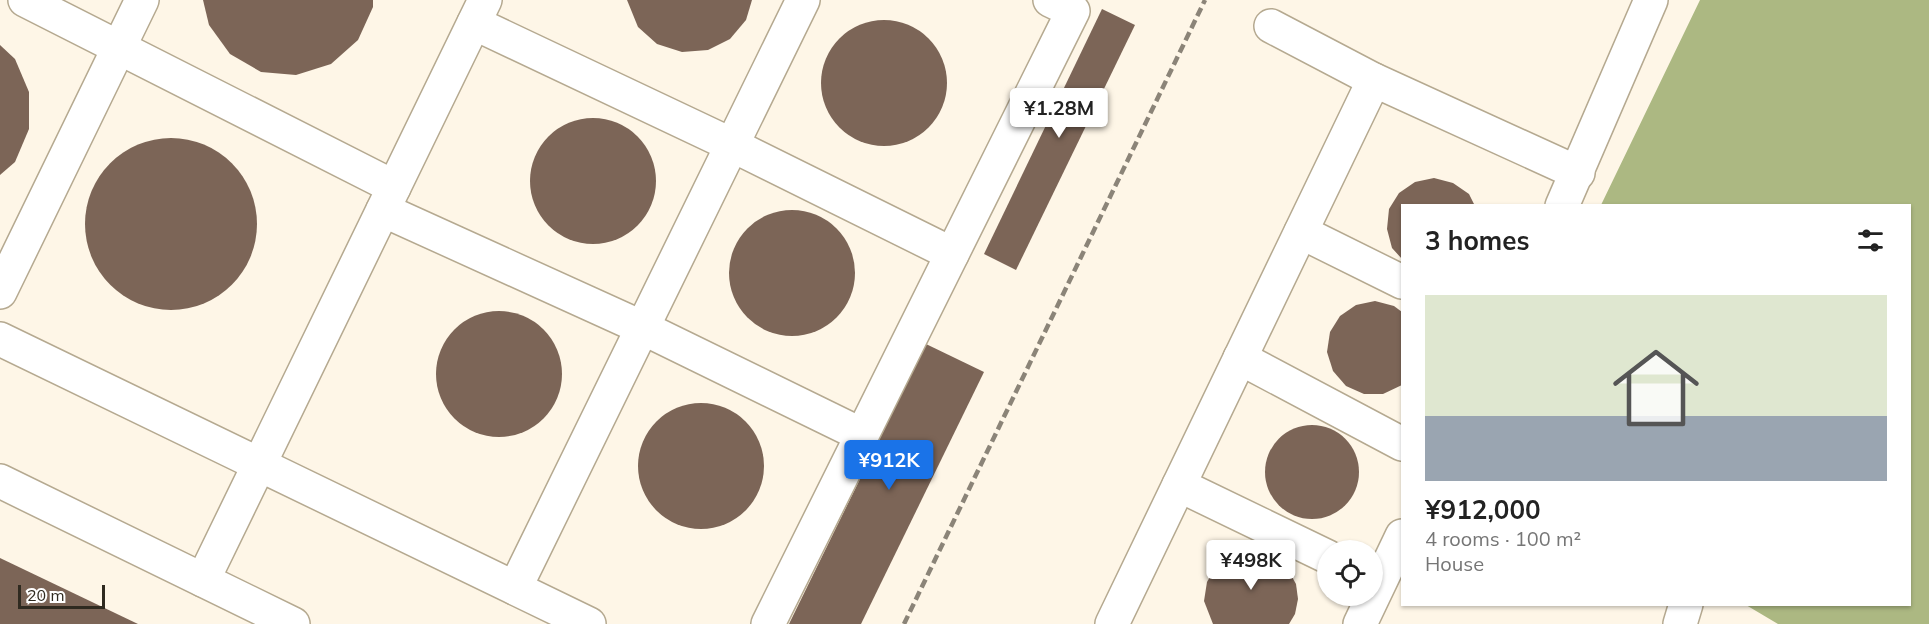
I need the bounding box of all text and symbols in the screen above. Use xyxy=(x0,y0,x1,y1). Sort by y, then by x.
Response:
pin: ¥1.28M xyxy=(1010,88,1108,139)
text: ¥1.28M xyxy=(1024,95,1094,120)
text: 3 homes xyxy=(1425,224,1529,257)
icon: filters xyxy=(1854,224,1887,257)
icon: home xyxy=(1602,334,1710,442)
pin: ¥912K xyxy=(847,440,931,491)
text: ¥912K xyxy=(858,447,920,472)
text: ¥912,000 xyxy=(1425,493,1541,526)
text: 4 rooms · 100 m² xyxy=(1425,526,1581,551)
pin: ¥498K xyxy=(1209,540,1293,591)
map controls xyxy=(1317,540,1383,606)
button: locate xyxy=(1317,540,1383,606)
text: ¥498K xyxy=(1220,547,1282,572)
text: House xyxy=(1425,551,1484,576)
scale bar xyxy=(18,582,105,610)
text: 20 m xyxy=(27,585,64,605)

